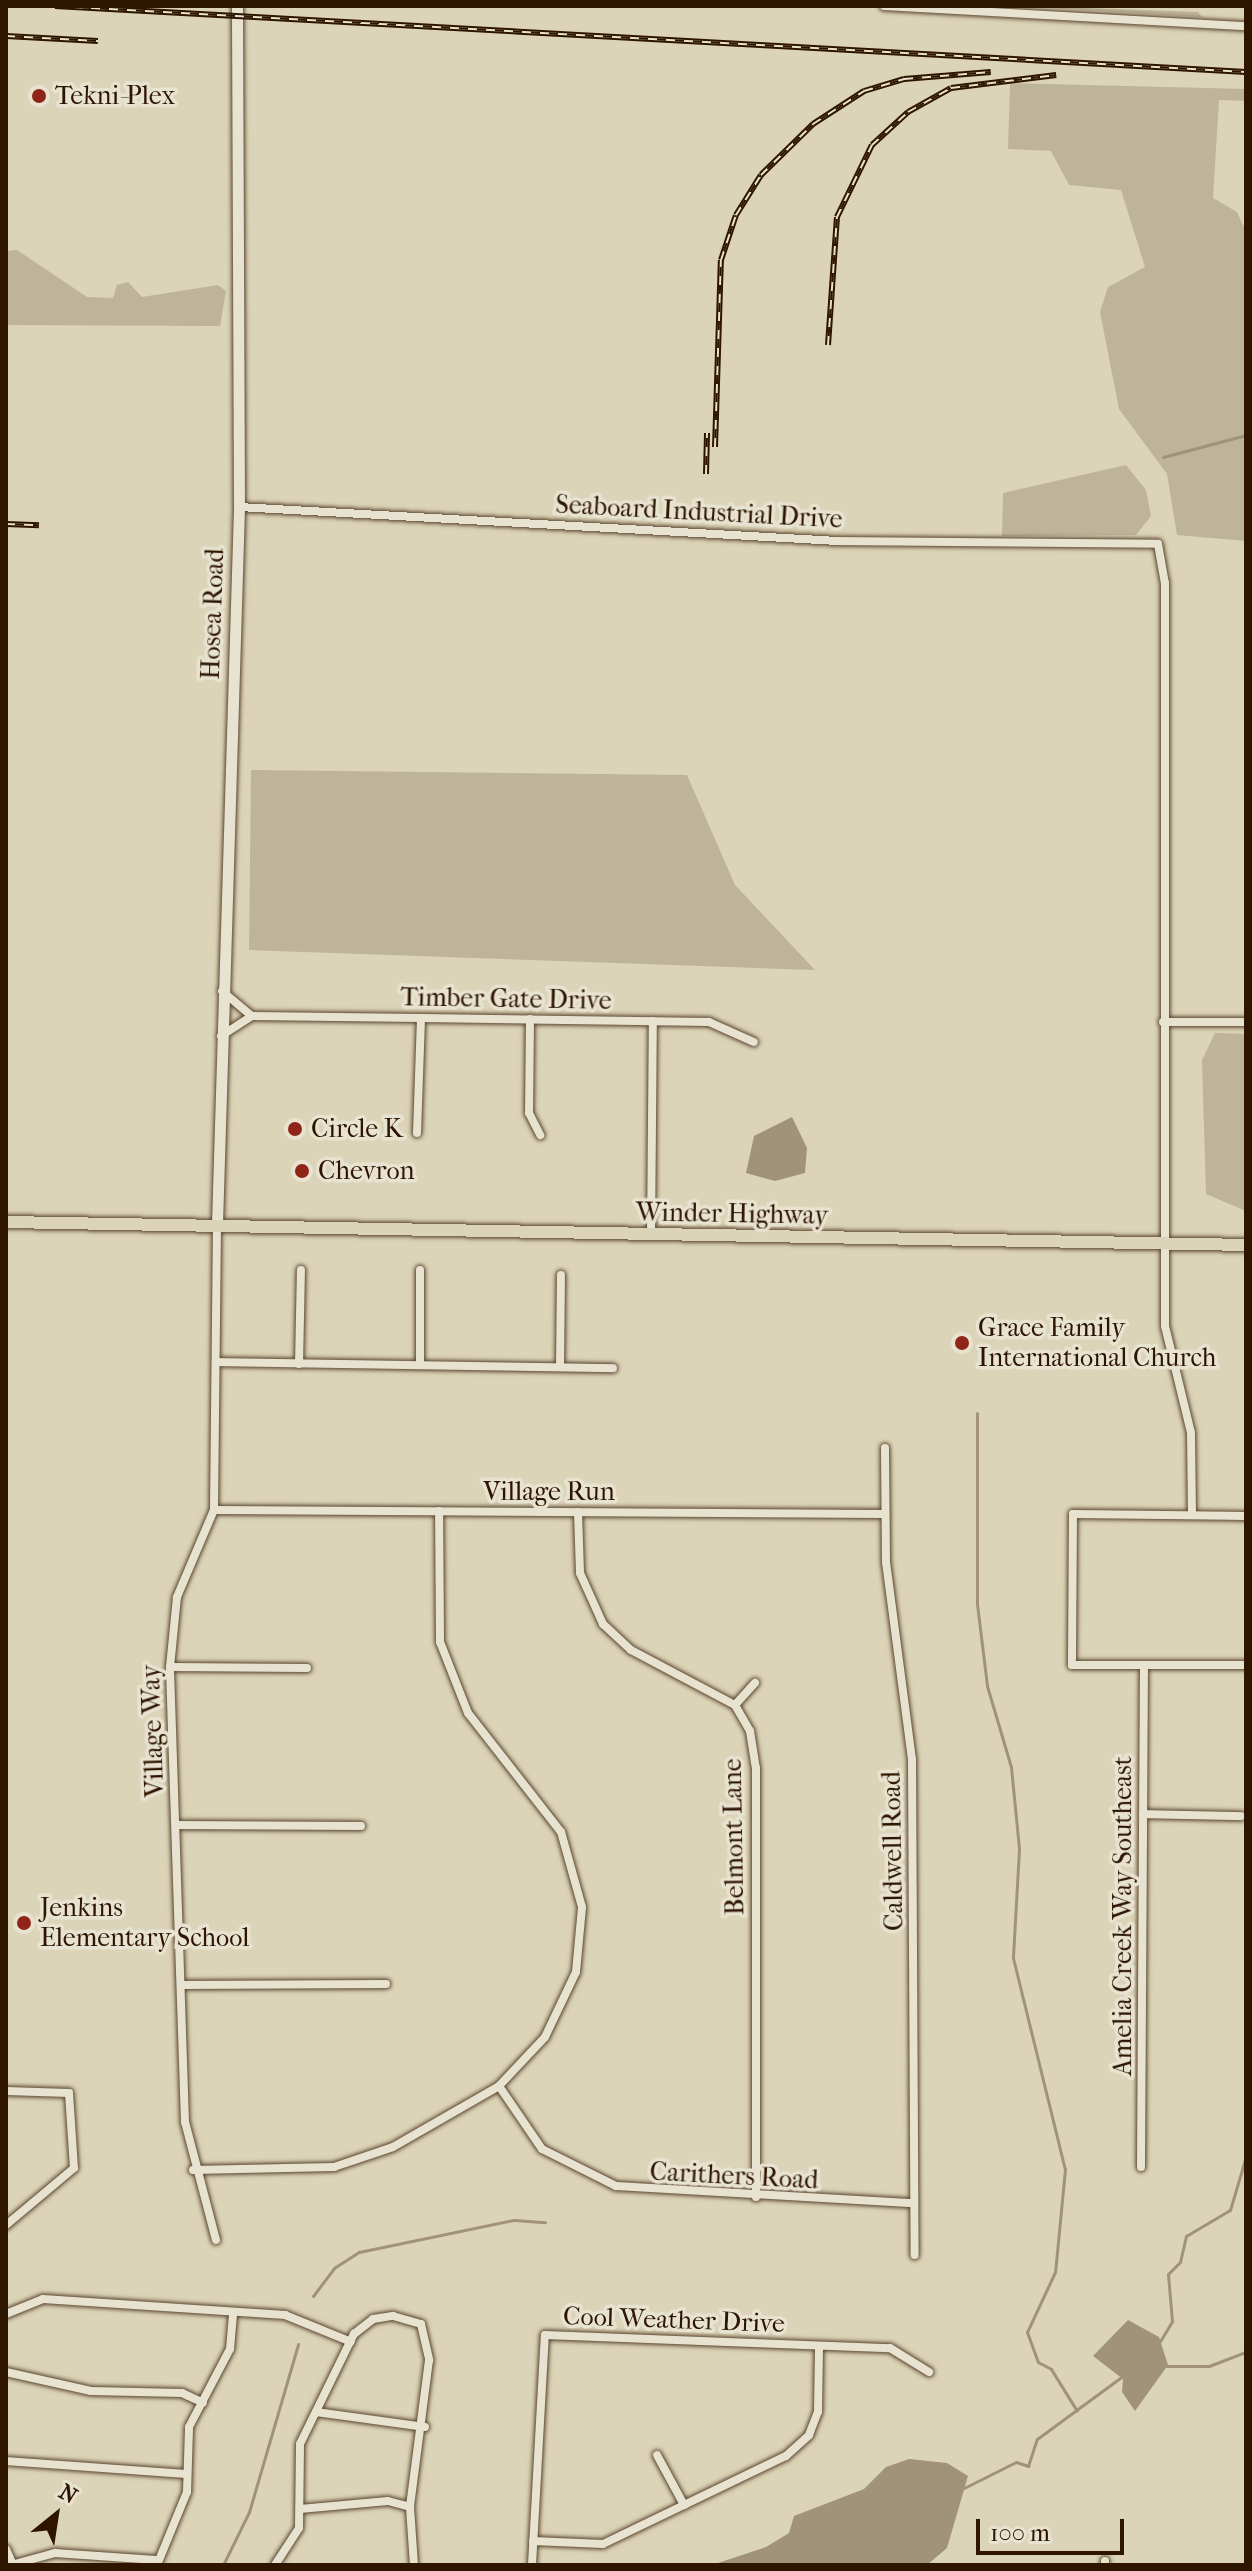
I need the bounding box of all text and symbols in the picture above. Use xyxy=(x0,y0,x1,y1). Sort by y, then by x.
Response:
place label: Tekni-Plex xyxy=(55,80,175,112)
marker: Tekni-Plex xyxy=(30,87,48,105)
street label: Seaboard Industrial Drive xyxy=(555,489,843,535)
street label: Hosea Road xyxy=(195,548,231,680)
street label: Timber Gate Drive xyxy=(400,982,612,1016)
place label: Circle K xyxy=(311,1113,403,1145)
marker: Circle K xyxy=(286,1120,304,1138)
place label: Chevron xyxy=(318,1155,415,1187)
marker: Chevron xyxy=(293,1162,311,1180)
street label: Winder Highway xyxy=(636,1197,828,1231)
place label: Grace Family International Church xyxy=(978,1312,1216,1374)
marker: Grace Family International Church xyxy=(953,1334,971,1352)
street label: Village Run xyxy=(483,1476,615,1508)
street label: Village Way xyxy=(135,1664,171,1798)
street label: Amelia Creek Way Southeast xyxy=(1107,1756,1139,2076)
street label: Belmont Lane xyxy=(717,1758,751,1916)
street label: Caldwell Road xyxy=(876,1771,910,1931)
place label: Jenkins Elementary School xyxy=(40,1892,249,1954)
marker: Jenkins Elementary School xyxy=(15,1914,33,1932)
street label: Carithers Road xyxy=(649,2156,819,2196)
street label: Cool Weather Drive xyxy=(563,2301,785,2339)
north arrow xyxy=(16,2475,96,2555)
text: N xyxy=(54,2479,82,2510)
scale bar xyxy=(980,2503,1128,2553)
text: 100 m xyxy=(990,2519,1050,2547)

